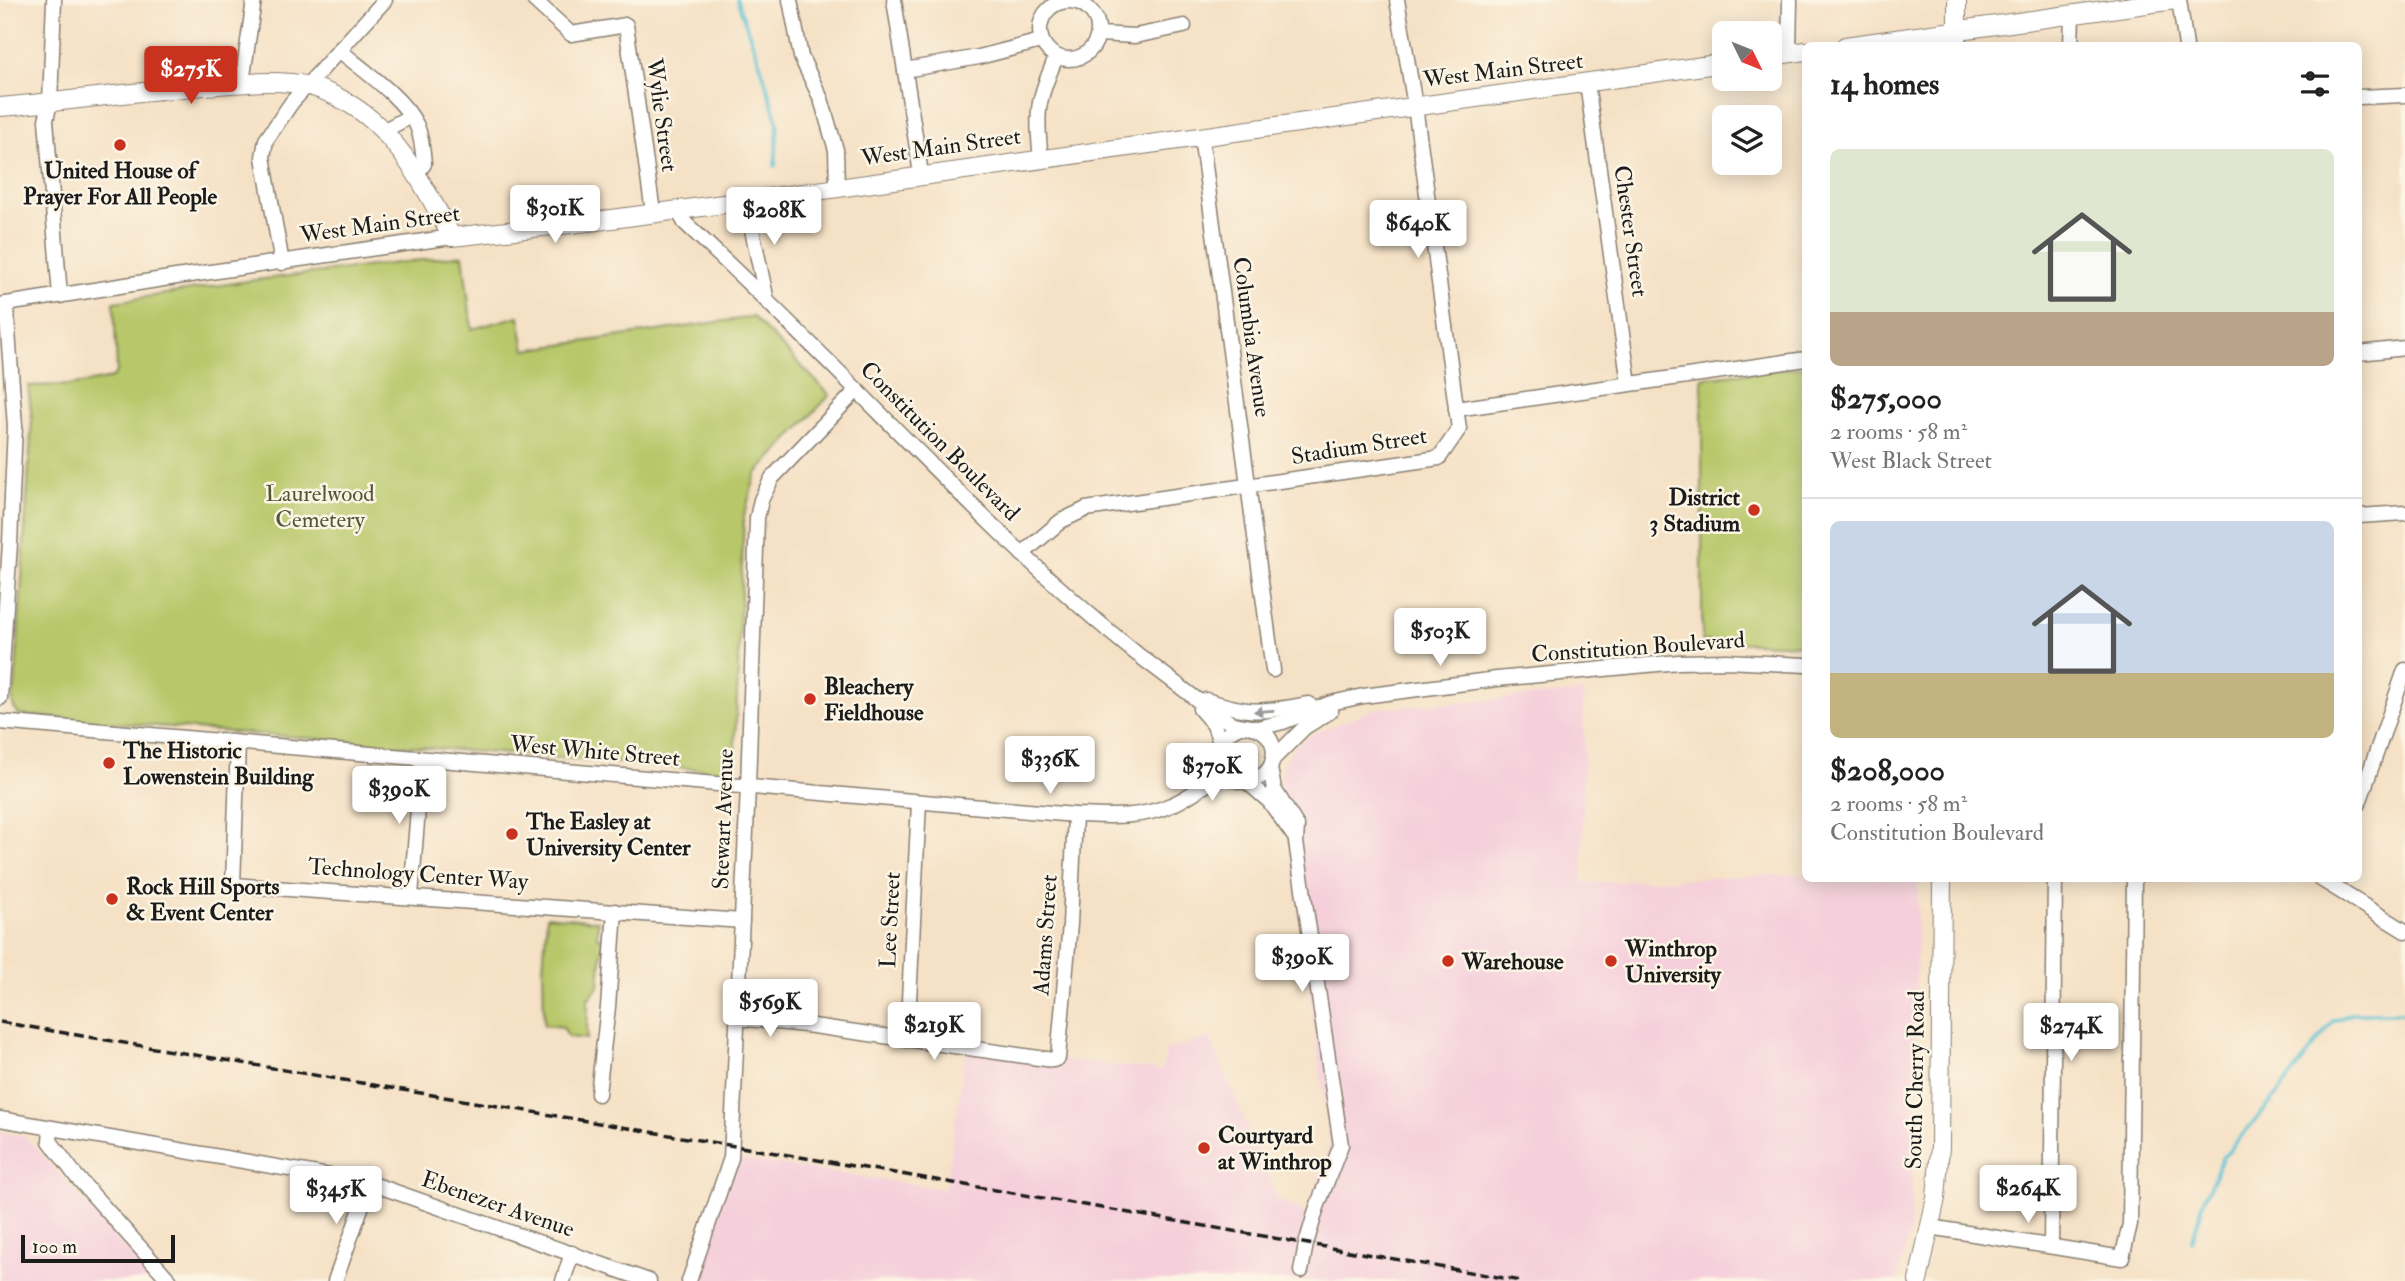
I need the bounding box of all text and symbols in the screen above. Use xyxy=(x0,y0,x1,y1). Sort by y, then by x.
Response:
north arrow xyxy=(1712,21,1782,91)
map controls xyxy=(1712,21,1782,175)
pin: $275K xyxy=(142,46,240,106)
street label: West Main Street xyxy=(1420,46,1585,94)
text: $275K xyxy=(160,54,222,83)
street label: Wylie Street xyxy=(640,55,684,174)
icon: filters xyxy=(2296,65,2334,103)
text: 14 homes xyxy=(1830,66,1939,103)
button: layers xyxy=(1712,105,1782,175)
street label: West Main Street xyxy=(858,121,1023,173)
marker: United House of Prayer For All People xyxy=(112,137,128,153)
place label: United House of Prayer For All People xyxy=(23,156,217,212)
street label: Chester Street xyxy=(1607,163,1655,299)
pin: $301K xyxy=(506,186,604,245)
pin: $208K xyxy=(725,188,823,247)
text: $301K xyxy=(526,193,584,222)
icon: home xyxy=(2019,194,2145,320)
text: $208K xyxy=(742,195,806,224)
street label: West Main Street xyxy=(297,198,462,250)
pin: $640K xyxy=(1369,201,1467,260)
text: $640K xyxy=(1386,208,1450,237)
street label: Columbia Avenue xyxy=(1226,255,1278,419)
street label: Constitution Boulevard xyxy=(854,355,1026,527)
text: $275,000 xyxy=(1830,380,1942,417)
text: 2 rooms · 58 m² xyxy=(1830,417,1967,446)
street label: Stadium Street xyxy=(1289,421,1429,471)
text: West Black Street xyxy=(1830,446,1992,475)
park label: Laurelwood Cemetery xyxy=(265,479,375,534)
place label: District 3 Stadium xyxy=(1650,483,1741,538)
marker: District 3 Stadium xyxy=(1746,502,1762,518)
icon: home xyxy=(2019,566,2145,692)
pin: $503K xyxy=(1391,608,1489,668)
text: $503K xyxy=(1410,616,1470,645)
street label: Constitution Boulevard xyxy=(1530,625,1746,669)
place label: Bleachery Fieldhouse xyxy=(824,672,924,727)
marker: Bleachery Fieldhouse xyxy=(802,691,818,707)
one-way arrow xyxy=(1253,706,1275,717)
street label: West White Street xyxy=(508,729,681,773)
place label: The Historic Lowenstein Building xyxy=(122,736,315,792)
pin: $336K xyxy=(1001,736,1099,796)
text: $336K xyxy=(1021,744,1079,773)
pin: $370K xyxy=(1163,744,1261,803)
street label: Stewart Avenue xyxy=(706,748,740,890)
text: $370K xyxy=(1182,751,1242,780)
text: $208,000 xyxy=(1830,752,1945,789)
marker: The Historic Lowenstein Building xyxy=(101,755,117,771)
pin: $390K xyxy=(350,766,448,826)
text: $390K xyxy=(368,774,430,803)
text: 2 rooms · 58 m² xyxy=(1830,789,1967,818)
place label: The Easley at University Center xyxy=(525,807,691,863)
text: Constitution Boulevard xyxy=(1830,818,2044,847)
marker: The Easley at University Center xyxy=(504,826,520,842)
street label: Technology Center Way xyxy=(307,852,530,896)
street label: Lee Street xyxy=(873,871,907,969)
place label: Rock Hill Sports & Event Center xyxy=(126,872,280,927)
street label: Adams Street xyxy=(1026,873,1064,998)
marker: Rock Hill Sports & Event Center xyxy=(104,891,120,907)
pin: $390K xyxy=(1253,934,1351,994)
place label: Winthrop University xyxy=(1624,934,1722,990)
text: $390K xyxy=(1271,942,1333,971)
place label: Warehouse xyxy=(1461,947,1564,976)
marker: Warehouse xyxy=(1440,953,1456,969)
marker: Winthrop University xyxy=(1603,953,1619,969)
pin: $569K xyxy=(721,979,819,1039)
text: $569K xyxy=(739,987,801,1016)
street label: South Cherry Road xyxy=(1899,990,1931,1170)
pin: $219K xyxy=(885,1002,983,1062)
pin: $274K xyxy=(2022,1004,2120,1063)
text: $219K xyxy=(904,1010,964,1039)
text: $274K xyxy=(2039,1011,2103,1040)
place label: Courtyard at Winthrop xyxy=(1218,1121,1332,1177)
marker: Courtyard at Winthrop xyxy=(1196,1140,1212,1156)
street label: Ebenezer Avenue xyxy=(418,1164,579,1244)
pin: $345K xyxy=(287,1166,385,1226)
pin: $264K xyxy=(1979,1166,2077,1225)
text: $264K xyxy=(1996,1173,2060,1202)
text: $345K xyxy=(306,1174,366,1203)
scale bar xyxy=(21,1232,175,1264)
text: 100 m xyxy=(32,1235,77,1259)

